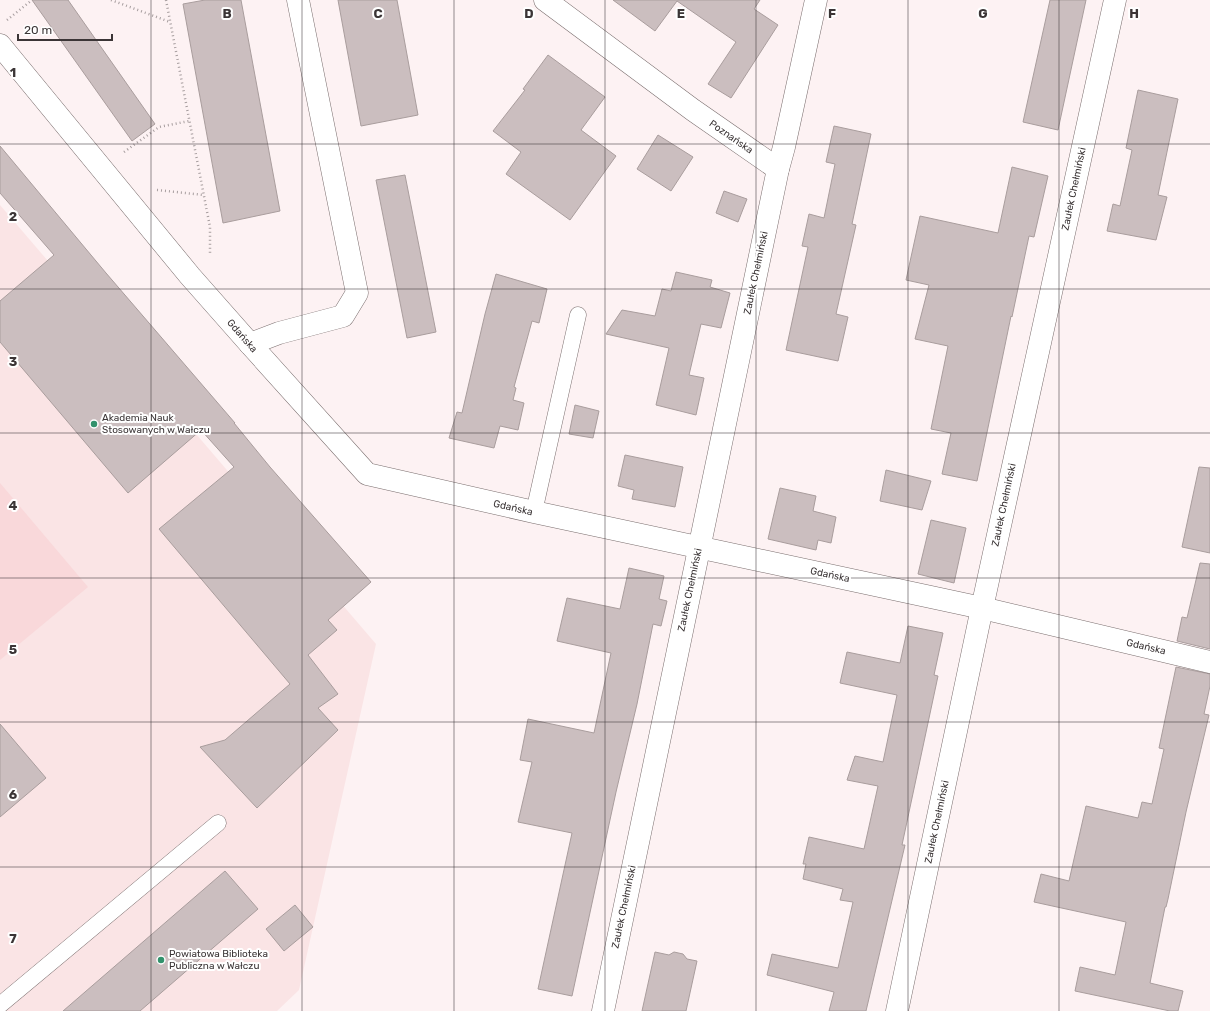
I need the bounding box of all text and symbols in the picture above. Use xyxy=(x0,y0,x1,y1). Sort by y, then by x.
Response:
text: B xyxy=(222,6,232,21)
text: C xyxy=(373,6,383,21)
text: D xyxy=(524,6,534,21)
text: E xyxy=(677,6,685,21)
text: F xyxy=(828,6,836,21)
text: G xyxy=(978,6,988,21)
text: H xyxy=(1129,6,1139,21)
scale bar xyxy=(18,16,112,42)
text: 20 m xyxy=(24,23,52,37)
text: 1 xyxy=(10,65,16,80)
street label: Poznańska xyxy=(707,118,755,156)
street label: Zaułek Chełmiński xyxy=(1059,146,1089,232)
text: 2 xyxy=(9,209,17,224)
street label: Zaułek Chełmiński xyxy=(741,230,771,316)
street label: Gdańska xyxy=(224,317,260,355)
text: 3 xyxy=(9,354,18,369)
place label: Akademia Nauk Stosowanych w Wałczu xyxy=(102,412,210,436)
marker: Akademia Nauk Stosowanych w Wałczu xyxy=(89,419,99,429)
street label: Zaułek Chełmiński xyxy=(989,462,1019,548)
text: 4 xyxy=(9,498,18,513)
street label: Gdańska xyxy=(492,498,534,518)
street label: Zaułek Chełmiński xyxy=(675,547,705,633)
street label: Gdańska xyxy=(809,565,851,585)
street label: Gdańska xyxy=(1125,637,1167,657)
text: 5 xyxy=(9,642,17,657)
street label: Zaułek Chełmiński xyxy=(922,779,952,865)
text: 6 xyxy=(9,787,18,802)
street label: Zaułek Chełmiński xyxy=(609,864,639,950)
text: 7 xyxy=(9,931,17,946)
place label: Powiatowa Biblioteka Publiczna w Wałczu xyxy=(169,948,268,972)
marker: Powiatowa Biblioteka Publiczna w Wałczu xyxy=(156,955,166,965)

